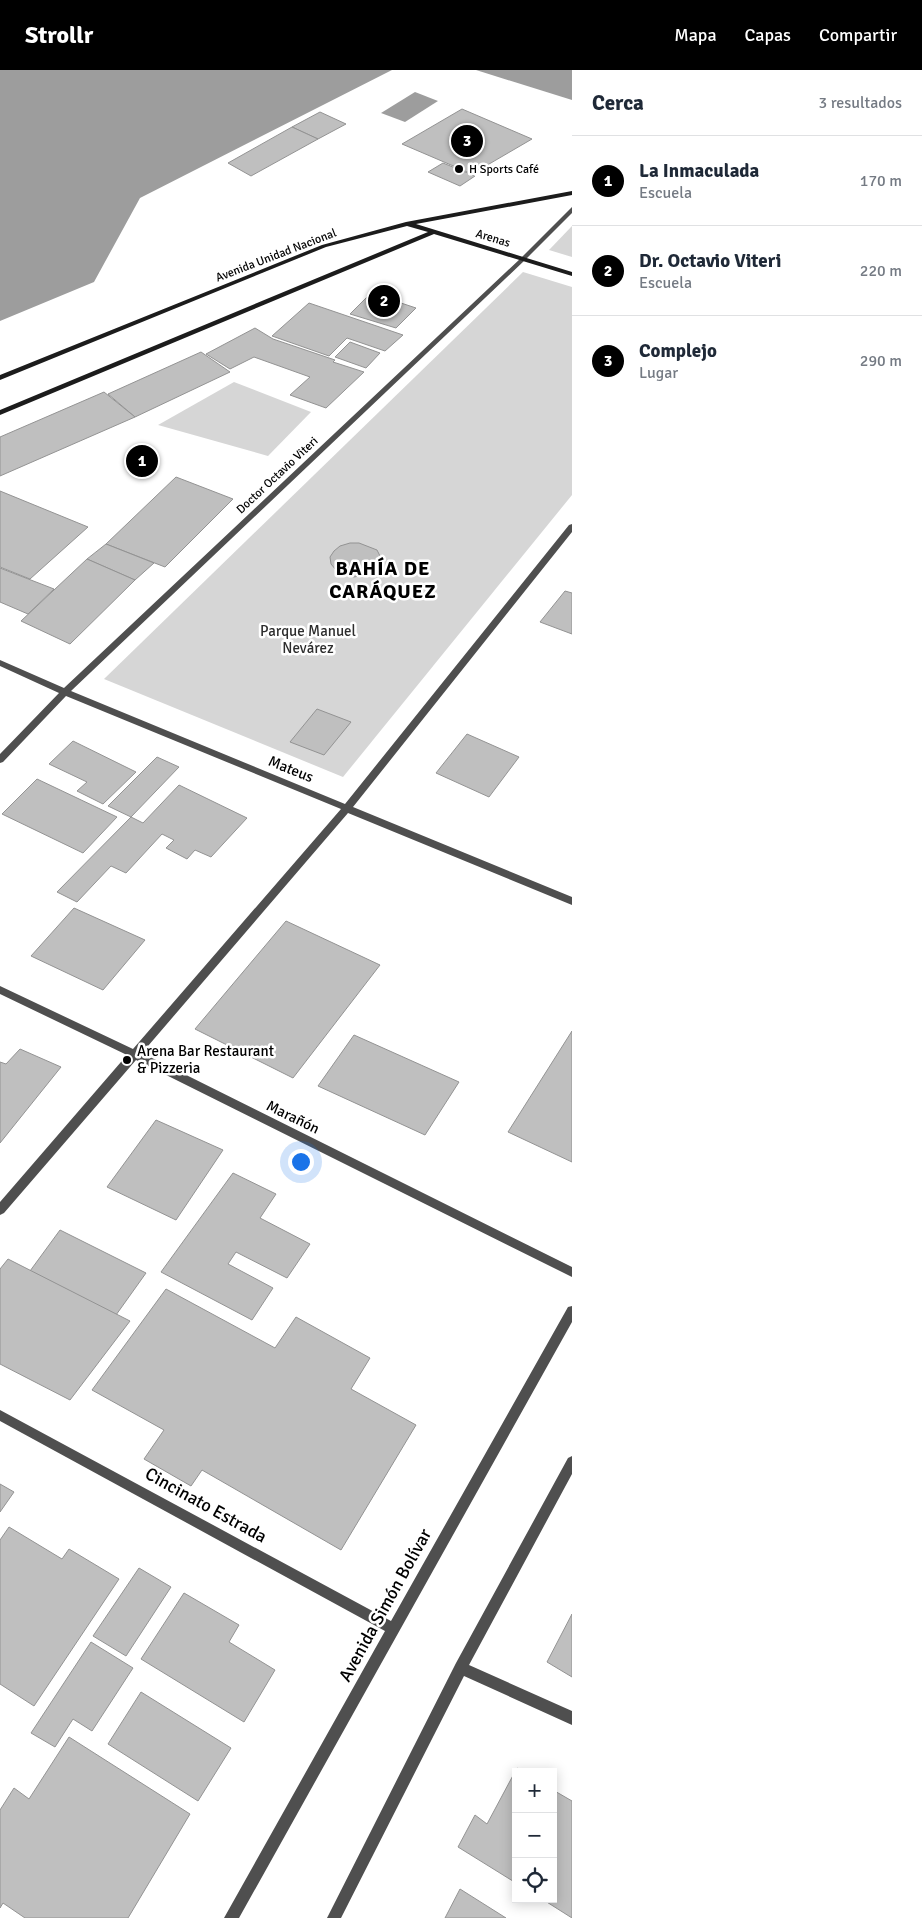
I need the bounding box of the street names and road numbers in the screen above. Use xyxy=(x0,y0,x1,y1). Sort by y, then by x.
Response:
street label: Avenida Unidad Nacional xyxy=(214,225,339,285)
street label: Arenas xyxy=(474,226,512,251)
street label: Doctor Octavio Viteri xyxy=(233,434,321,517)
street label: Mateus xyxy=(266,752,317,786)
street label: Marañón xyxy=(263,1096,323,1138)
street label: Cincinato Estrada xyxy=(141,1462,271,1548)
street label: Avenida Simón Bolívar xyxy=(334,1524,436,1685)

